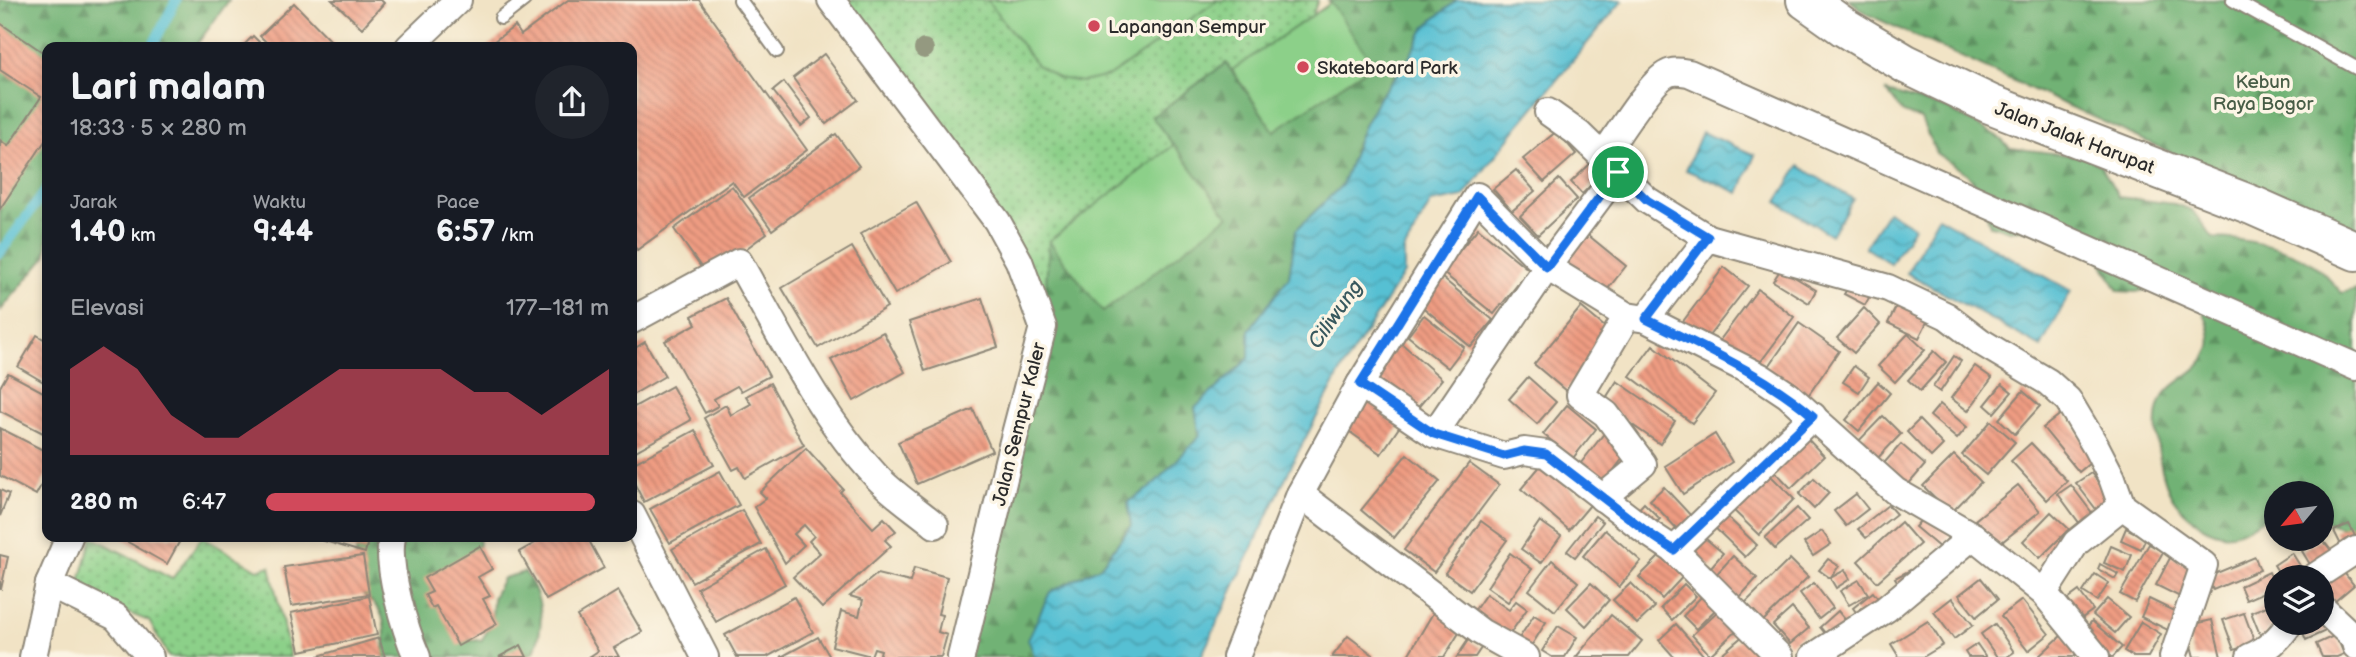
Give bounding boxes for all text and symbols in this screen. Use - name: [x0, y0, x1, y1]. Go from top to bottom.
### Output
- place label: Lapangan Sempur: [1108, 16, 1267, 39]
- marker: Lapangan Sempur: [1086, 18, 1102, 34]
- place label: Skateboard Park: [1317, 57, 1458, 80]
- marker: Skateboard Park: [1295, 59, 1311, 75]
- text: Lari malam: [70, 65, 266, 110]
- button: share: [535, 65, 609, 139]
- park label: Kebun Raya Bogor: [2213, 71, 2314, 116]
- street label: Jalan Jalak Harupat: [1991, 97, 2158, 180]
- text: 18:33 · 5 × 280 m: [70, 114, 247, 142]
- pin: [1588, 142, 1648, 202]
- icon: arrive: [1599, 153, 1637, 191]
- text: Jarak: [70, 191, 117, 214]
- text: Waktu: [253, 191, 306, 214]
- text: Pace: [436, 191, 479, 214]
- text: 1.40: [70, 214, 126, 250]
- text: 9:44: [253, 214, 313, 250]
- text: 6:57: [436, 214, 495, 250]
- text: km: [126, 224, 156, 247]
- text: /km: [495, 224, 534, 247]
- water label: Ciliwung: [1303, 275, 1368, 354]
- text: Elevasi: [70, 294, 144, 322]
- text: 177–181 m: [506, 294, 609, 322]
- street label: Jalan Sempur Kaler: [988, 339, 1051, 508]
- north arrow: [2264, 481, 2334, 551]
- map controls: [2264, 481, 2334, 635]
- text: 280 m: [70, 488, 138, 516]
- text: 6:47: [182, 488, 226, 516]
- button: layers: [2264, 565, 2334, 635]

